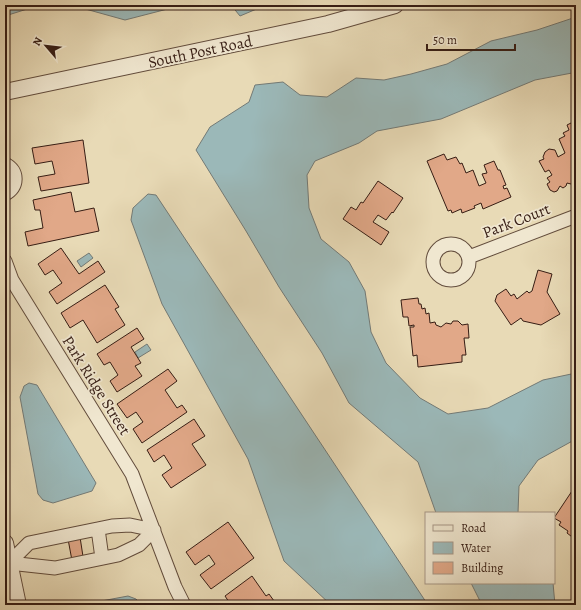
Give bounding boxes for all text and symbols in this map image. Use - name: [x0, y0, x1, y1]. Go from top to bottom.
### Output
- north arrow: [26, 26, 66, 66]
- scale bar: [427, 26, 515, 52]
- street label: South Post Road: [146, 30, 255, 74]
- text: 50 m: [433, 32, 457, 48]
- text: N: [29, 34, 46, 49]
- street label: Park Court: [479, 198, 553, 244]
- street label: Park Ridge Street: [57, 332, 136, 440]
- legend: [425, 512, 555, 584]
- text: Road: [461, 520, 487, 536]
- text: Water: [460, 540, 491, 556]
- text: Building: [461, 560, 503, 576]

